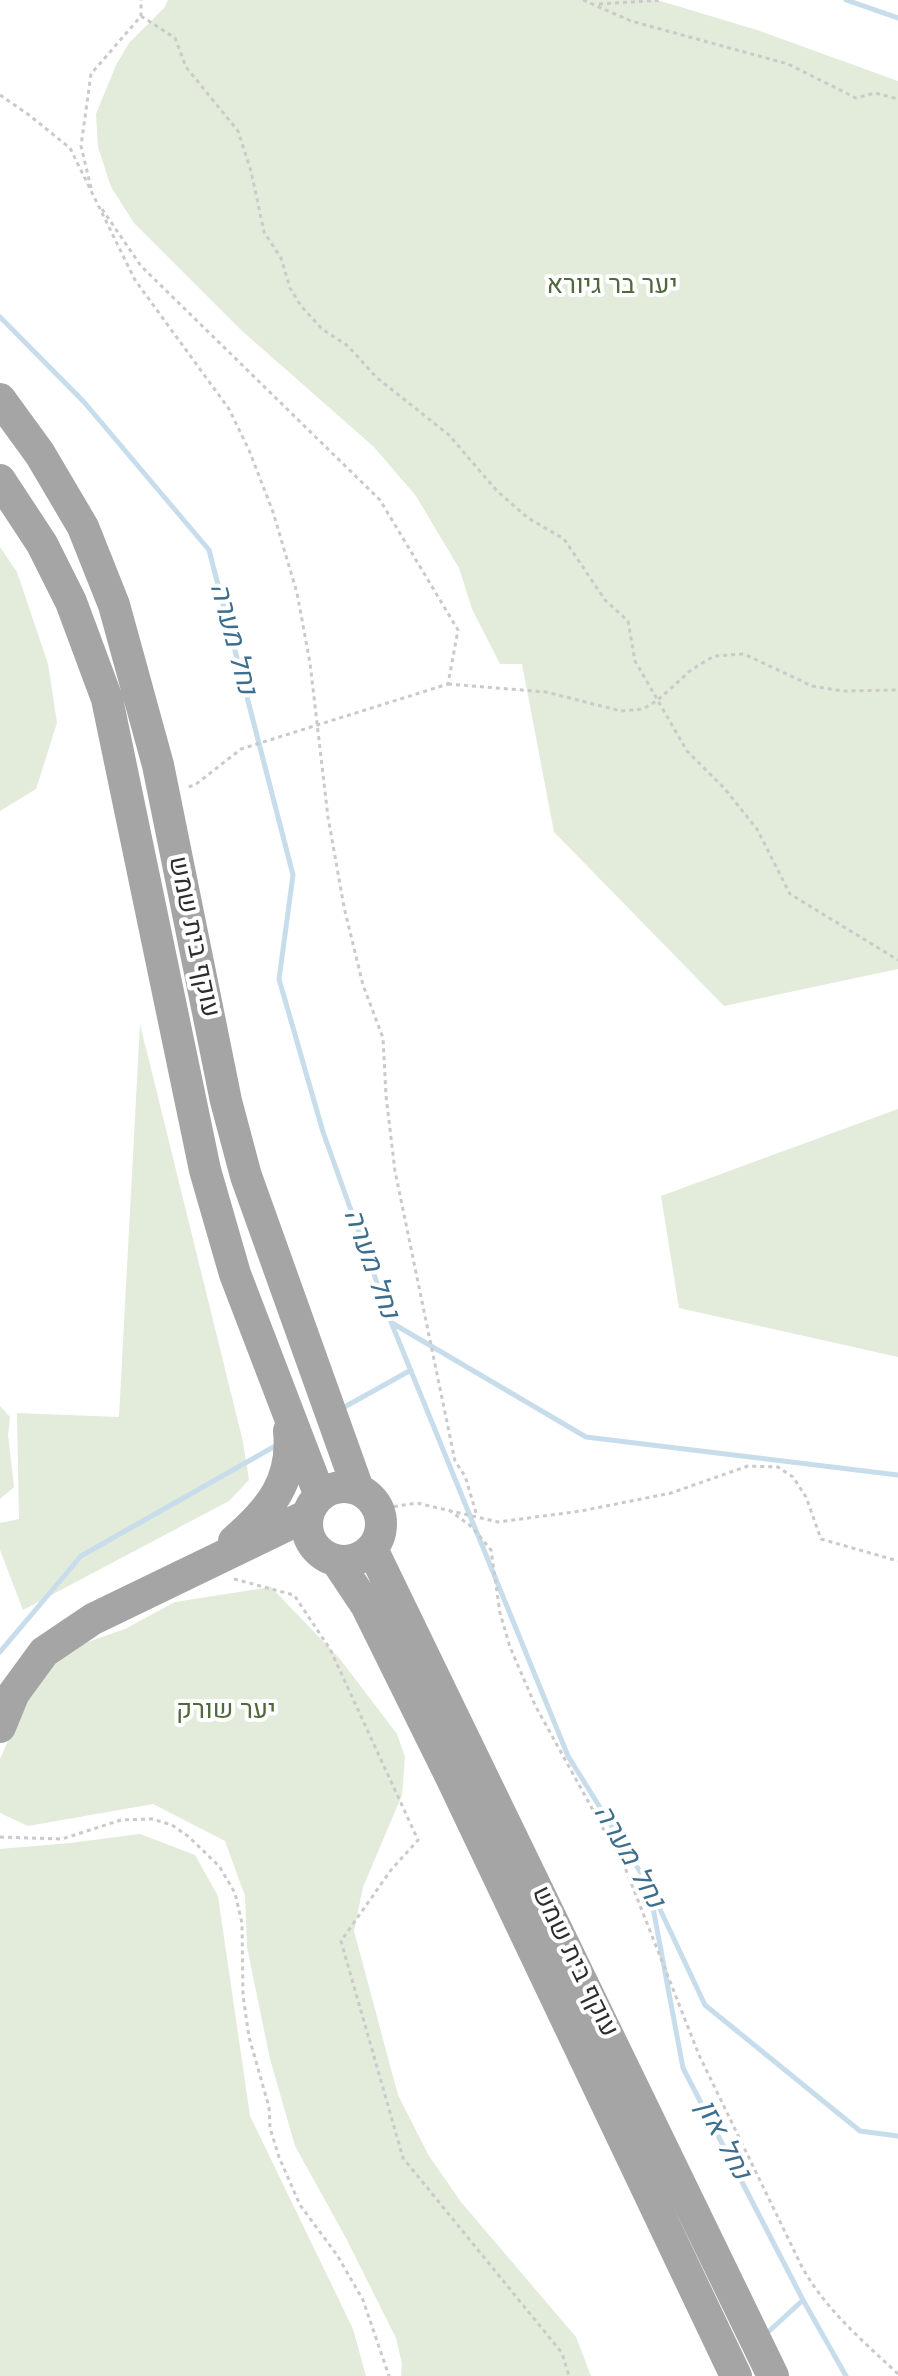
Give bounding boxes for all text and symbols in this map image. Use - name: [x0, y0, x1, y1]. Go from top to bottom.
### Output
- park label: יער בר גיורא: [547, 270, 677, 302]
- water label: נחל מערה: [201, 580, 263, 698]
- street label: עוקף בית שמש: [161, 854, 225, 1020]
- water label: נחל מערה: [335, 1205, 405, 1323]
- park label: יער שורק: [176, 1695, 276, 1727]
- water label: נחל מערה: [585, 1799, 671, 1915]
- street label: עוקף בית שמש: [524, 1882, 624, 2042]
- water label: נחל אזן: [687, 2094, 757, 2186]

